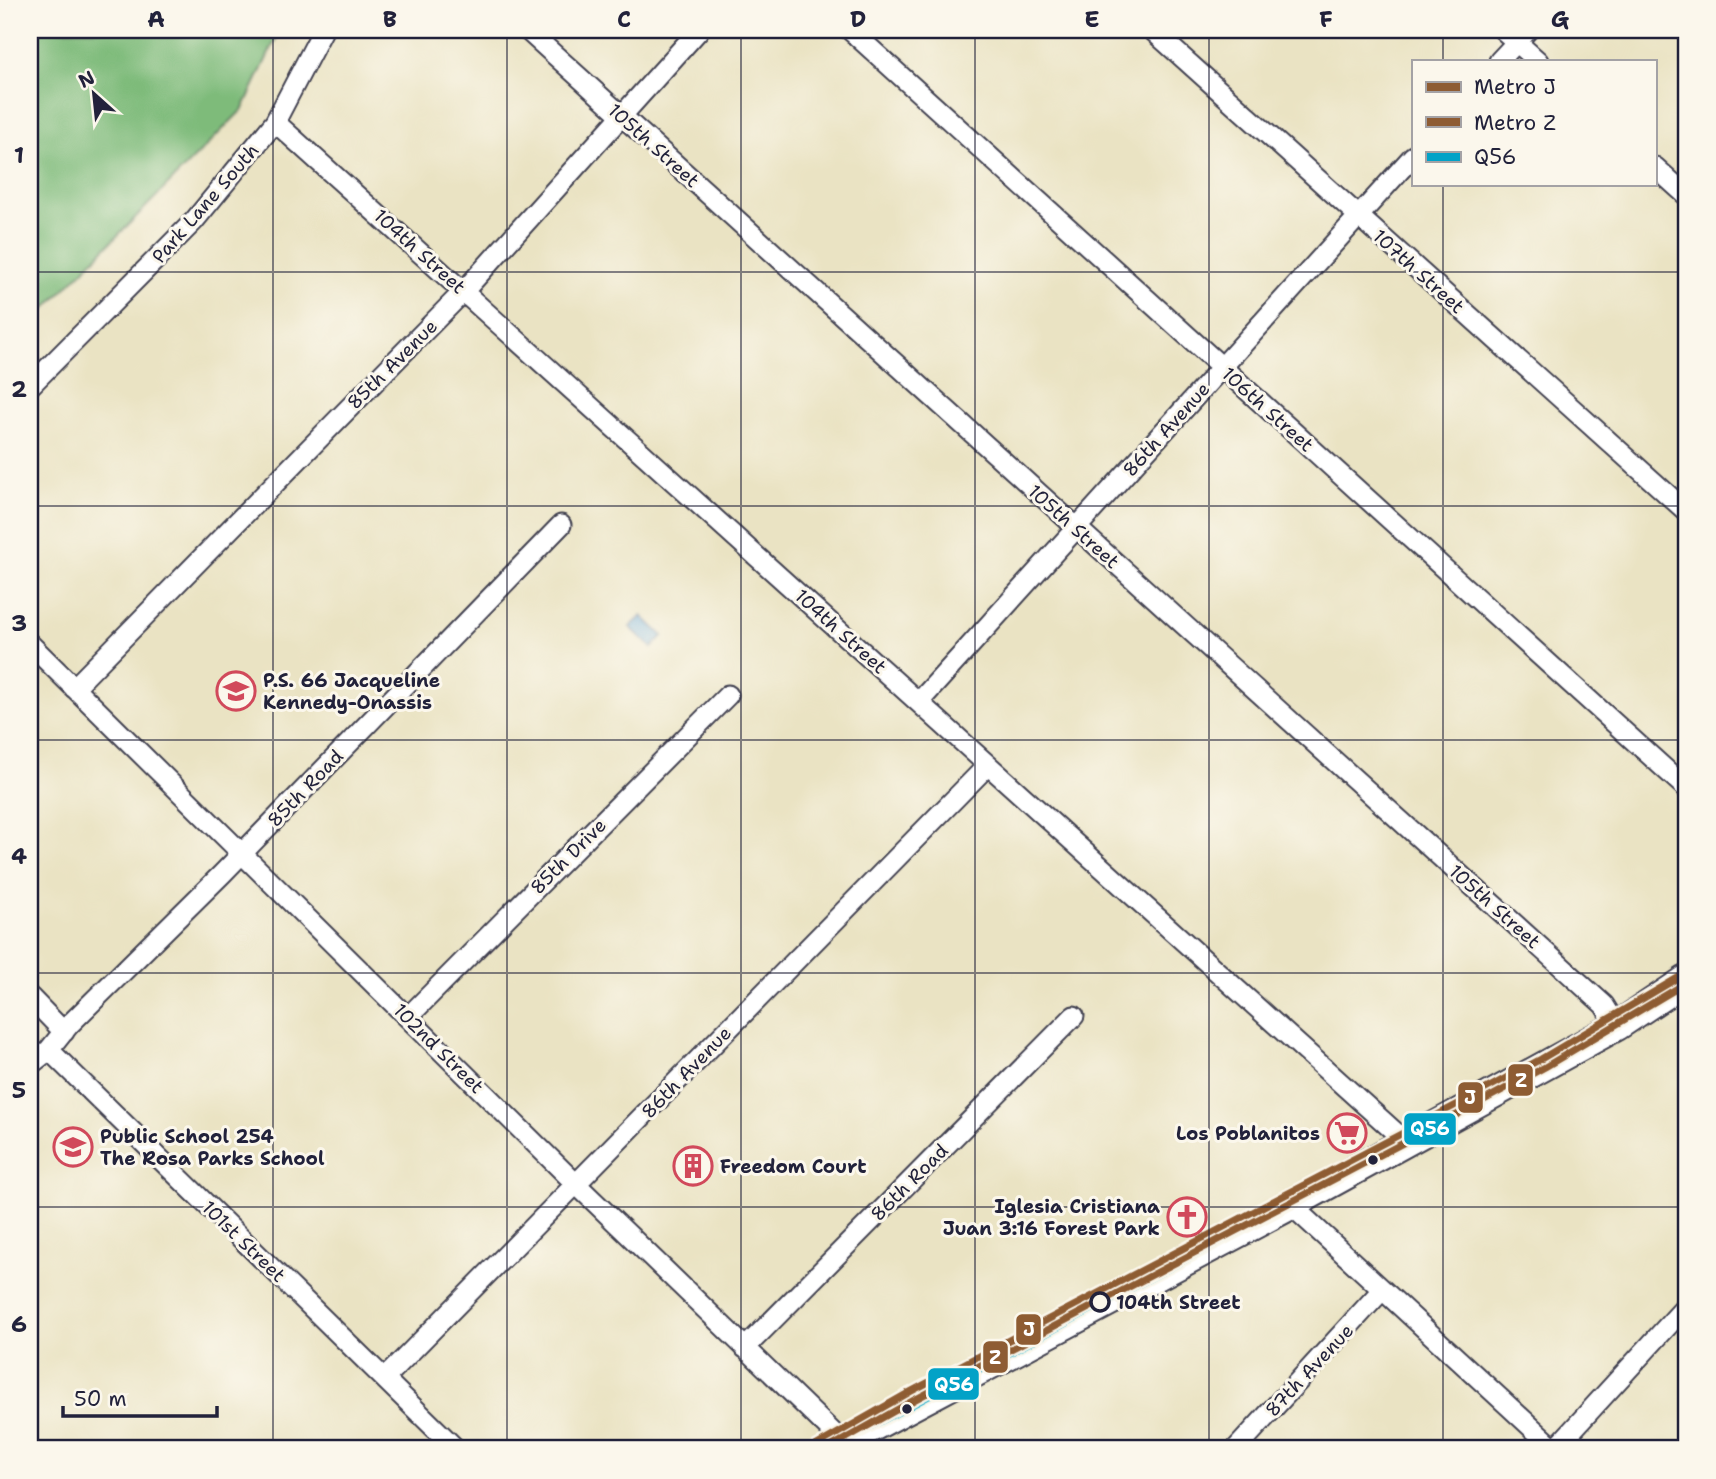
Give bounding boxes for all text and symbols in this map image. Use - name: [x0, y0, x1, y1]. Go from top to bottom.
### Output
- text: A: [147, 4, 165, 34]
- text: B: [383, 4, 397, 34]
- text: C: [617, 4, 631, 34]
- text: D: [850, 4, 866, 34]
- text: E: [1084, 4, 1100, 34]
- text: F: [1319, 4, 1333, 34]
- text: G: [1551, 4, 1570, 34]
- north arrow: [60, 60, 130, 130]
- legend: [1412, 60, 1656, 186]
- text: N: [74, 65, 99, 94]
- text: Metro J: [1474, 73, 1556, 101]
- street label: 105th Street: [603, 98, 705, 193]
- text: Metro Z: [1474, 109, 1556, 137]
- street label: Park Lane South: [147, 138, 264, 268]
- text: 1: [14, 140, 24, 170]
- text: Q56: [1474, 143, 1516, 171]
- street label: 104th Street: [368, 203, 471, 299]
- street label: 107th Street: [1368, 224, 1470, 319]
- street label: 85th Avenue: [342, 314, 443, 415]
- street label: 106th Street: [1216, 361, 1319, 457]
- text: 2: [11, 374, 27, 404]
- street label: 86th Avenue: [1117, 377, 1215, 482]
- street label: 105th Street: [1023, 479, 1125, 574]
- street label: 104th Street: [789, 583, 892, 679]
- text: 3: [11, 608, 27, 638]
- place label: P.S. 66 Jacqueline Kennedy-Onassis: [263, 668, 440, 715]
- school or university icon: P.S. 66 Jacqueline Kennedy-Onassis: [215, 670, 257, 712]
- street label: 85th Road: [262, 744, 349, 832]
- street label: 85th Drive: [525, 813, 612, 900]
- text: 4: [11, 841, 27, 871]
- street label: 105th Street: [1444, 859, 1546, 954]
- street label: 102nd Street: [388, 998, 489, 1099]
- street label: 86th Avenue: [636, 1021, 737, 1124]
- line badge: Z: [1507, 1063, 1534, 1097]
- text: Z: [1515, 1068, 1527, 1093]
- text: 5: [12, 1075, 26, 1105]
- line badge: J: [1457, 1081, 1484, 1114]
- text: J: [1464, 1085, 1476, 1110]
- supermarket icon: Los Poblanitos: [1326, 1112, 1368, 1154]
- line badge: Q56: [1403, 1112, 1457, 1146]
- text: Q56: [1410, 1116, 1450, 1141]
- place label: Los Poblanitos: [1176, 1121, 1320, 1146]
- place label: Public School 254 The Rosa Parks School: [100, 1124, 325, 1171]
- school or university icon: Public School 254 The Rosa Parks School: [52, 1126, 94, 1168]
- street label: 86th Road: [865, 1138, 953, 1226]
- building icon: Freedom Court: [672, 1145, 714, 1187]
- unlabelled marker: [1366, 1153, 1380, 1167]
- place label: Freedom Court: [720, 1154, 866, 1179]
- place label: Iglesia Cristiana Juan 3:16 Forest Park: [943, 1194, 1160, 1241]
- street label: 101st Street: [196, 1195, 291, 1288]
- church icon: Iglesia Cristiana Juan 3:16 Forest Park: [1166, 1196, 1208, 1238]
- place label: 104th Street: [1116, 1290, 1241, 1315]
- marker: 104th Street: [1090, 1292, 1110, 1312]
- text: 6: [11, 1309, 27, 1339]
- line badge: J: [1015, 1313, 1042, 1346]
- text: J: [1023, 1317, 1035, 1342]
- street label: 87th Avenue: [1260, 1319, 1359, 1422]
- line badge: Z: [982, 1340, 1009, 1374]
- text: Z: [989, 1345, 1001, 1370]
- line badge: Q56: [927, 1367, 980, 1401]
- text: Q56: [934, 1372, 974, 1397]
- scale bar: [63, 1374, 217, 1418]
- text: 50 m: [74, 1385, 127, 1413]
- unlabelled marker: [900, 1402, 914, 1416]

